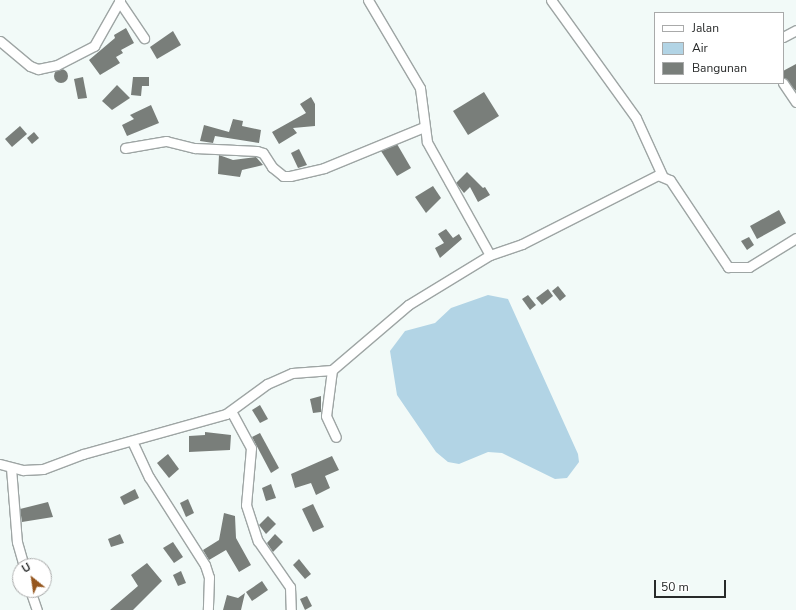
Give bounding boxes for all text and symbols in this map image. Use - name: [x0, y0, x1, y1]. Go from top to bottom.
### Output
- legend: [654, 12, 784, 84]
- text: Jalan: [692, 20, 719, 36]
- text: Air: [692, 40, 708, 56]
- text: Bangunan: [692, 60, 747, 76]
- north arrow: [12, 558, 52, 598]
- text: U: [19, 560, 34, 577]
- scale bar: [656, 572, 728, 598]
- text: 50 m: [661, 579, 689, 595]

